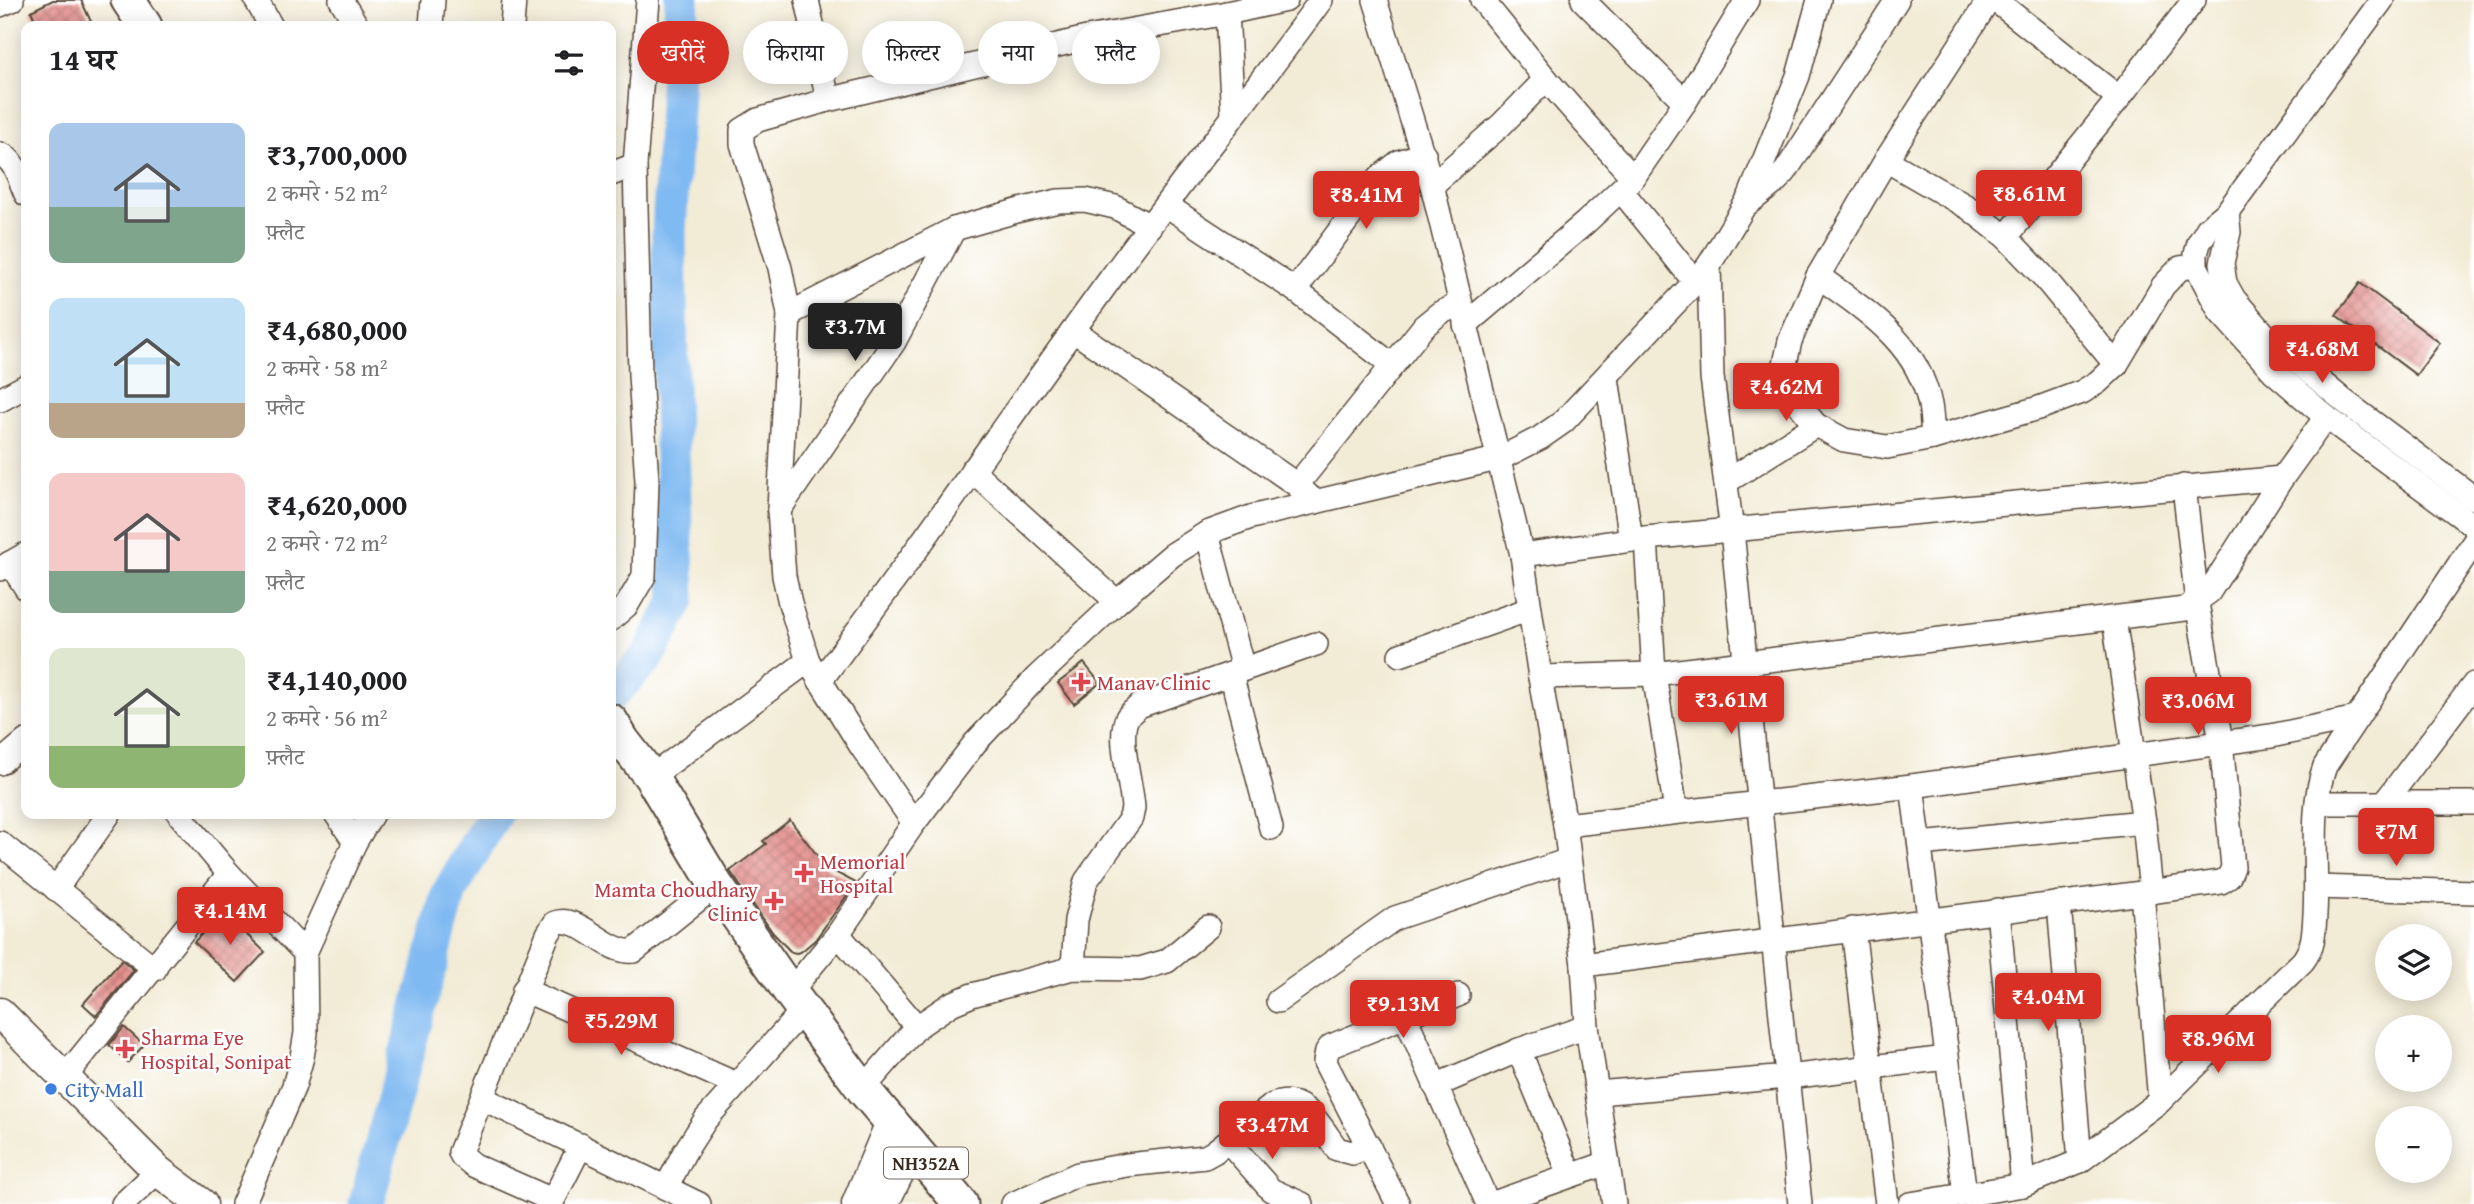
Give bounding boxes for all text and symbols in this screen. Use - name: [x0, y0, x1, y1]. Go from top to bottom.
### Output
- chip: खरीदें: [637, 21, 729, 84]
- chip: किराया: [743, 21, 848, 84]
- chip: फ़िल्टर: [862, 21, 964, 84]
- chip: नया: [978, 21, 1058, 84]
- chip: फ़्लैट: [1072, 21, 1160, 84]
- text: 14 घर: [49, 37, 116, 81]
- icon: filters: [550, 44, 588, 82]
- text: ₹3,700,000: [266, 132, 407, 176]
- icon: home: [105, 151, 189, 235]
- pin: ₹8.61M: [1972, 170, 2086, 230]
- pin: ₹8.41M: [1309, 172, 1423, 231]
- text: 2 कमरे · 52 m²: [266, 176, 388, 209]
- text: ₹8.61M: [1992, 176, 2066, 209]
- text: ₹8.41M: [1329, 177, 1403, 210]
- text: फ़्लैट: [266, 215, 304, 248]
- pin: ₹3.7M: [806, 304, 904, 363]
- text: ₹4,680,000: [266, 307, 407, 351]
- text: ₹3.7M: [824, 309, 886, 342]
- icon: home: [105, 326, 189, 410]
- pin: ₹4.68M: [2265, 326, 2379, 385]
- text: ₹4.68M: [2285, 331, 2359, 364]
- text: 2 कमरे · 58 m²: [266, 351, 388, 384]
- pin: ₹4.62M: [1729, 364, 1843, 423]
- text: ₹4.62M: [1749, 369, 1823, 402]
- text: फ़्लैट: [266, 390, 304, 423]
- text: ₹4,620,000: [266, 482, 407, 526]
- icon: home: [105, 501, 189, 585]
- text: 2 कमरे · 72 m²: [266, 526, 388, 559]
- text: फ़्लैट: [266, 565, 304, 598]
- text: ₹4,140,000: [266, 657, 407, 701]
- place label: Manav Clinic: [1097, 667, 1211, 698]
- marker: Manav Clinic: [1071, 672, 1091, 692]
- icon: home: [105, 676, 189, 760]
- pin: ₹3.61M: [1674, 676, 1788, 736]
- pin: ₹3.06M: [2141, 678, 2255, 737]
- text: ₹3.61M: [1694, 682, 1768, 715]
- text: ₹3.06M: [2161, 683, 2235, 716]
- text: 2 कमरे · 56 m²: [266, 701, 388, 734]
- text: फ़्लैट: [266, 740, 304, 773]
- pin: ₹7M: [2362, 808, 2430, 868]
- text: ₹7M: [2374, 814, 2418, 847]
- place label: Memorial Hospital: [820, 846, 905, 901]
- marker: Memorial Hospital: [794, 863, 814, 883]
- place label: Mamta Choudhary Clinic: [594, 874, 759, 929]
- pin: ₹4.14M: [173, 888, 287, 947]
- marker: Mamta Choudhary Clinic: [764, 891, 784, 911]
- text: ₹4.14M: [193, 893, 267, 926]
- map controls: [2375, 924, 2452, 1183]
- button: layers: [2375, 924, 2452, 1001]
- pin: ₹4.04M: [1991, 974, 2105, 1033]
- text: ₹4.04M: [2011, 979, 2085, 1012]
- pin: ₹9.13M: [1346, 981, 1460, 1040]
- text: ₹9.13M: [1366, 986, 1440, 1019]
- pin: ₹5.29M: [564, 998, 678, 1057]
- text: ₹5.29M: [584, 1003, 658, 1036]
- button: +: [2375, 1015, 2452, 1092]
- pin: ₹8.96M: [2161, 1016, 2275, 1075]
- text: ₹8.96M: [2181, 1021, 2255, 1054]
- place label: Sharma Eye Hospital, Sonipat: [141, 1022, 292, 1077]
- marker: Sharma Eye Hospital, Sonipat: [115, 1039, 135, 1059]
- place label: City Mall: [65, 1074, 144, 1105]
- marker: City Mall: [43, 1081, 59, 1097]
- pin: ₹3.47M: [1215, 1102, 1329, 1161]
- button: −: [2375, 1106, 2452, 1183]
- text: ₹3.47M: [1235, 1107, 1309, 1140]
- road number: NH352A: [884, 1148, 968, 1178]

